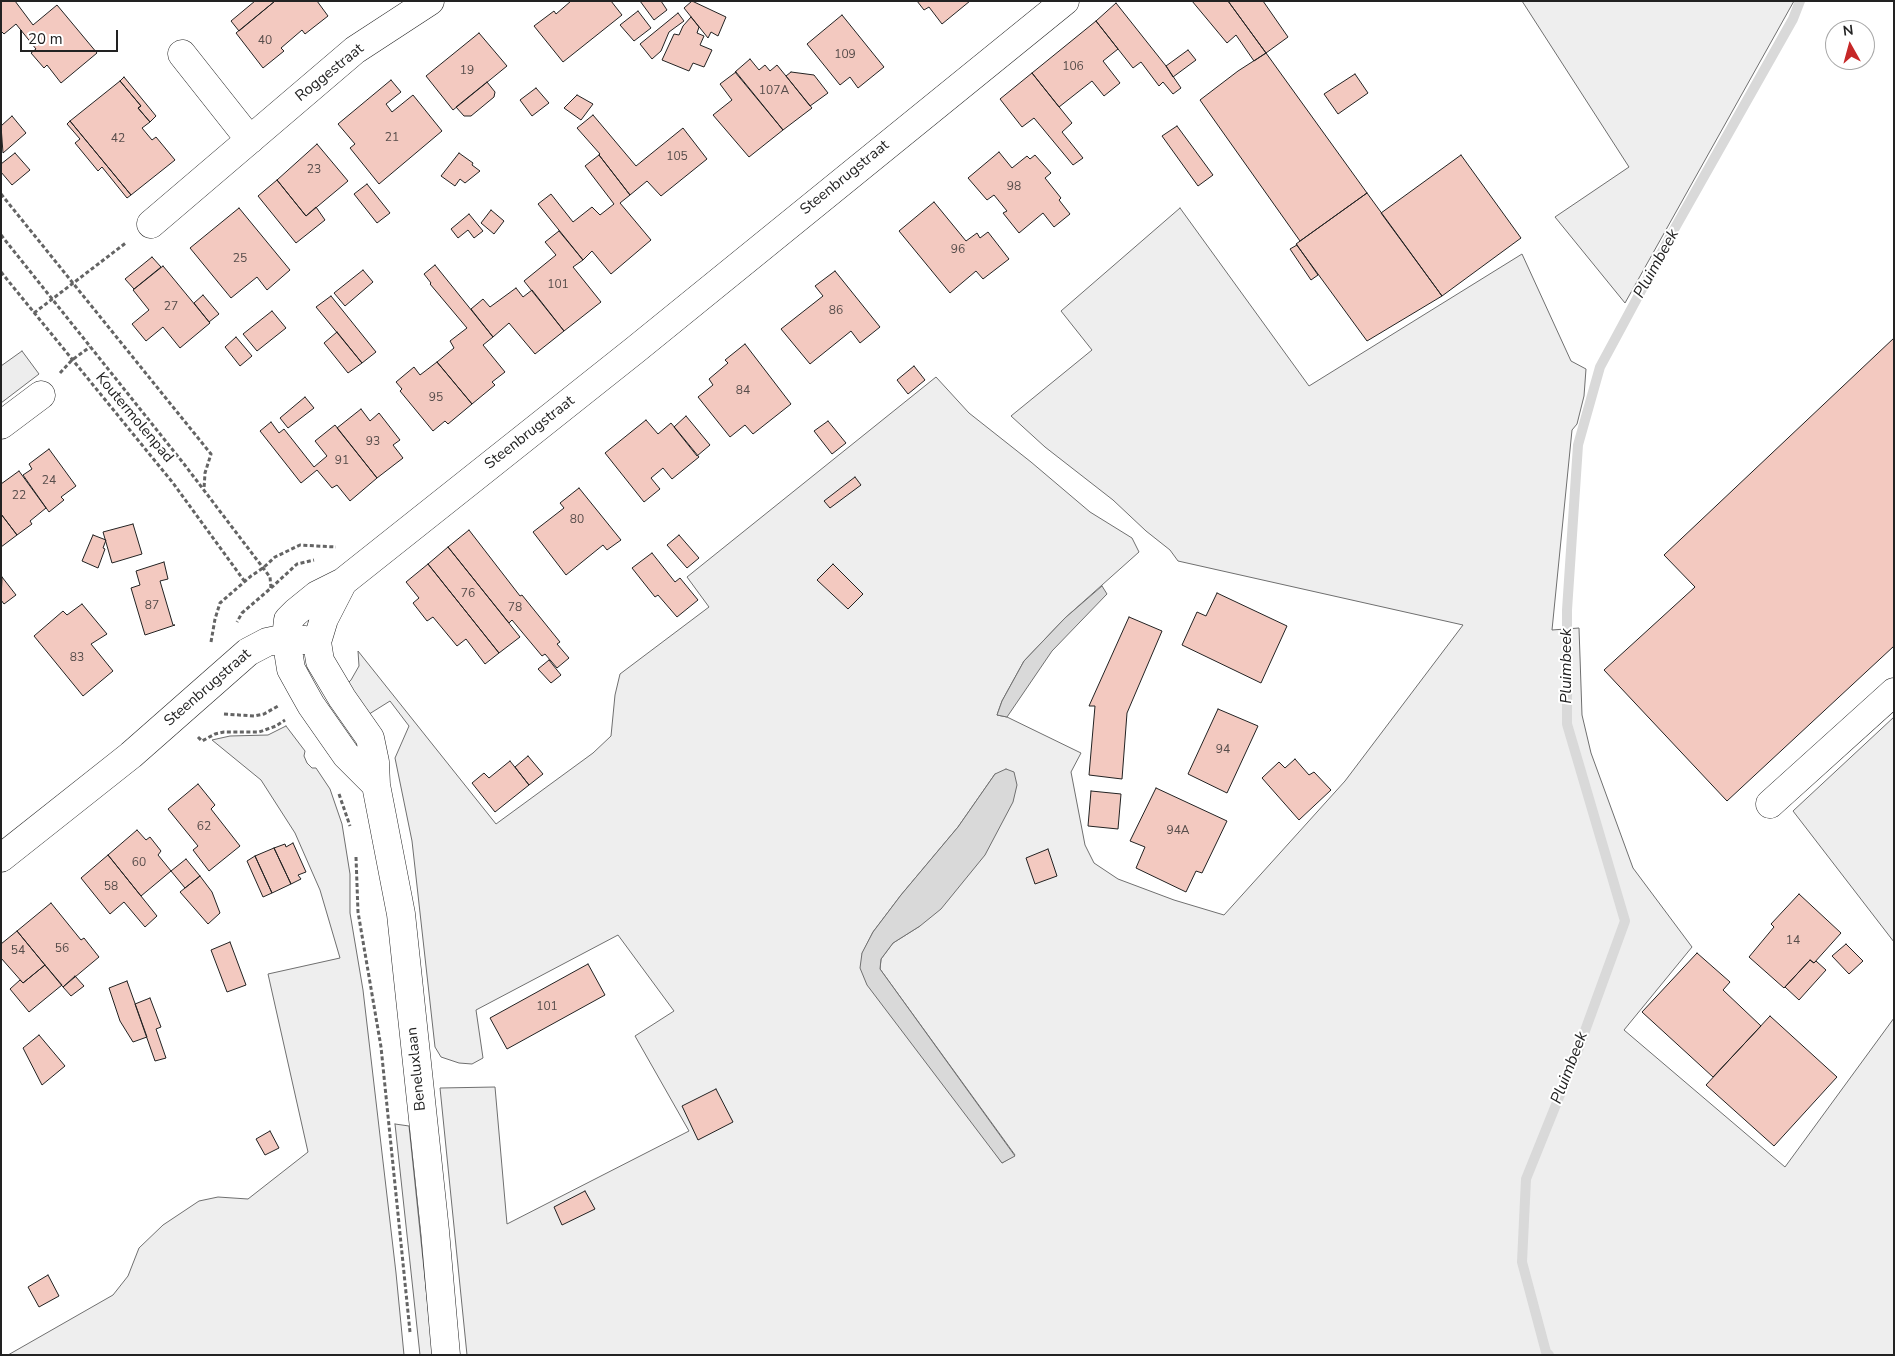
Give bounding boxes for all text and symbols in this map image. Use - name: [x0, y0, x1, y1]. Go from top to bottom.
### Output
- scale bar: [22, 20, 120, 52]
- north arrow: [1825, 20, 1875, 70]
- text: N: [1842, 21, 1855, 41]
- text: 20 m: [28, 29, 63, 49]
- house number: 40: [258, 34, 272, 48]
- street label: Roggestraat: [292, 40, 368, 106]
- house number: 109: [834, 48, 856, 62]
- house number: 106: [1062, 60, 1084, 74]
- house number: 19: [460, 64, 474, 78]
- house number: 107A: [759, 84, 789, 98]
- house number: 21: [385, 131, 399, 145]
- house number: 42: [111, 132, 125, 146]
- street label: Steenbrugstraat: [797, 137, 893, 219]
- house number: 105: [666, 150, 688, 164]
- house number: 23: [307, 163, 321, 177]
- house number: 98: [1007, 180, 1021, 194]
- water label: Pluimbeek: [1630, 226, 1684, 302]
- house number: 96: [951, 243, 965, 257]
- house number: 25: [233, 252, 247, 266]
- house number: 101: [547, 278, 569, 292]
- house number: 27: [164, 300, 178, 314]
- house number: 86: [829, 304, 843, 318]
- street label: Koutermolenpad: [91, 369, 177, 467]
- house number: 84: [736, 384, 750, 398]
- house number: 95: [429, 391, 443, 405]
- street label: Steenbrugstraat: [482, 392, 578, 474]
- house number: 93: [366, 435, 380, 449]
- house number: 91: [335, 454, 349, 468]
- house number: 24: [42, 474, 56, 488]
- house number: 22: [12, 489, 26, 503]
- house number: 80: [570, 513, 584, 527]
- house number: 76: [461, 587, 475, 601]
- house number: 87: [145, 599, 159, 613]
- house number: 78: [508, 601, 522, 615]
- water label: Pluimbeek: [1557, 628, 1577, 704]
- street label: Steenbrugstraat: [161, 645, 255, 731]
- house number: 83: [70, 651, 84, 665]
- house number: 94: [1216, 743, 1230, 757]
- house number: 62: [197, 820, 211, 834]
- house number: 94A: [1166, 824, 1190, 838]
- house number: 60: [132, 856, 146, 870]
- house number: 58: [104, 880, 118, 894]
- house number: 14: [1786, 934, 1800, 948]
- house number: 56: [55, 942, 69, 956]
- house number: 54: [11, 944, 25, 958]
- house number: 101: [536, 1000, 558, 1014]
- street label: Beneluxlaan: [404, 1026, 430, 1112]
- water label: Pluimbeek: [1547, 1029, 1593, 1107]

